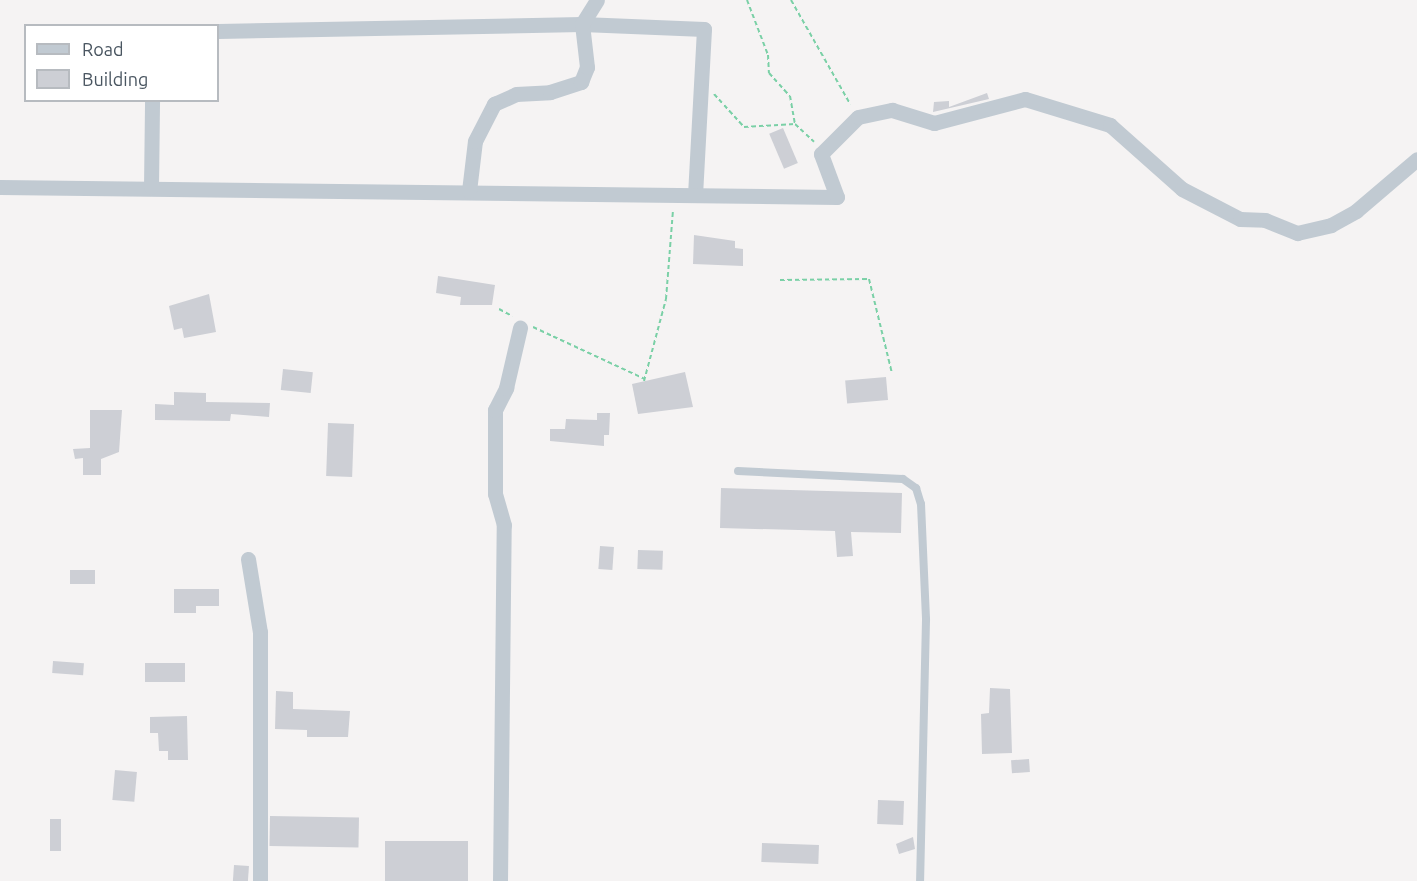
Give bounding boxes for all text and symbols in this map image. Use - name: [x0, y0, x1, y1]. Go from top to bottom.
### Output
- legend: [24, 24, 219, 102]
- text: Road: [82, 39, 124, 59]
- text: Building: [82, 69, 148, 89]

